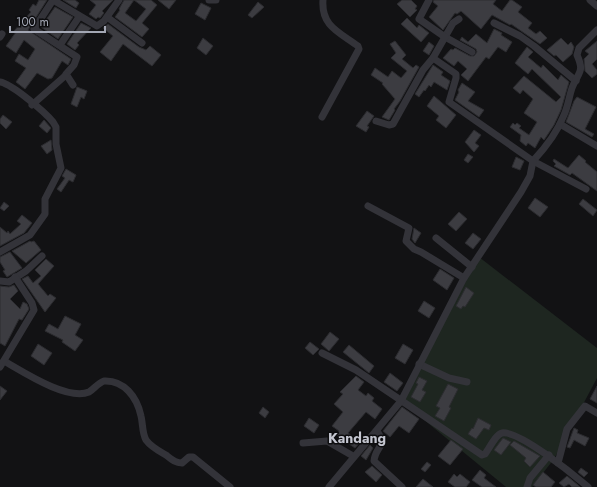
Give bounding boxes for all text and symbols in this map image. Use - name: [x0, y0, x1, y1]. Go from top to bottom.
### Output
- scale bar: [10, 8, 105, 34]
- text: 100 m: [16, 13, 49, 31]
- district label: Kandang: [328, 428, 386, 448]

